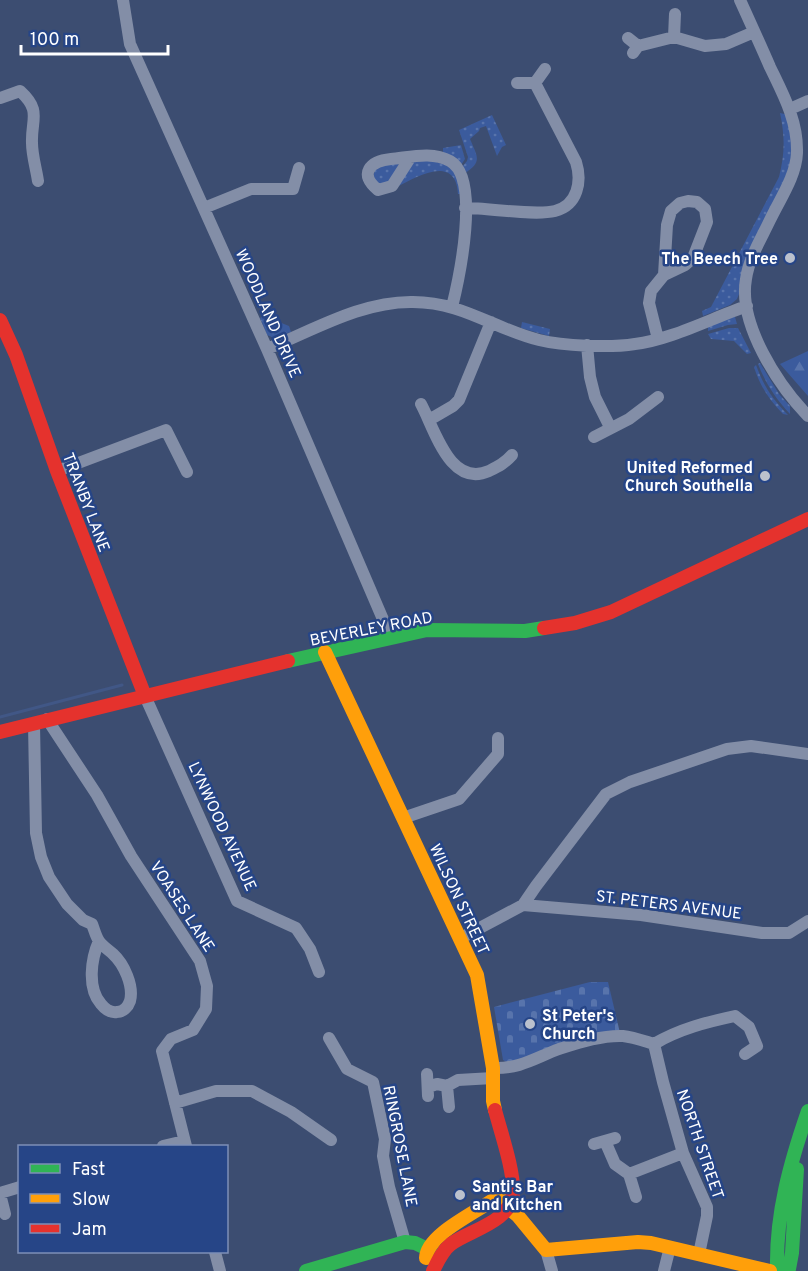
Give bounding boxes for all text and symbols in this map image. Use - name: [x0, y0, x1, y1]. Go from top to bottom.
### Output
- scale bar: [21, 18, 168, 56]
- text: 100 m: [30, 29, 79, 52]
- street label: WOODLAND DRIVE: [230, 246, 305, 381]
- place label: The Beech Tree: [661, 250, 778, 270]
- marker: The Beech Tree: [783, 251, 797, 265]
- street label: TRANBY LANE: [57, 450, 113, 555]
- place label: United Reformed Church Southella: [625, 459, 753, 497]
- marker: United Reformed Church Southella: [758, 469, 772, 483]
- street label: BEVERLEY ROAD: [308, 608, 435, 652]
- street label: LYNWOOD AVENUE: [182, 759, 260, 895]
- street label: WILSON STREET: [424, 841, 493, 959]
- street label: VOASES LANE: [144, 858, 218, 956]
- street label: ST. PETERS AVENUE: [595, 887, 743, 925]
- place label: St Peter's Church: [542, 1007, 615, 1045]
- marker: St Peter's Church: [523, 1017, 537, 1031]
- street label: RINGROSE LANE: [377, 1084, 421, 1209]
- street label: NORTH STREET: [671, 1087, 727, 1202]
- legend: [18, 1145, 228, 1253]
- text: Fast: [72, 1159, 105, 1182]
- place label: Santi's Bar and Kitchen: [472, 1178, 563, 1216]
- marker: Santi's Bar and Kitchen: [453, 1188, 467, 1202]
- text: Slow: [72, 1189, 110, 1212]
- text: Jam: [72, 1219, 107, 1242]

